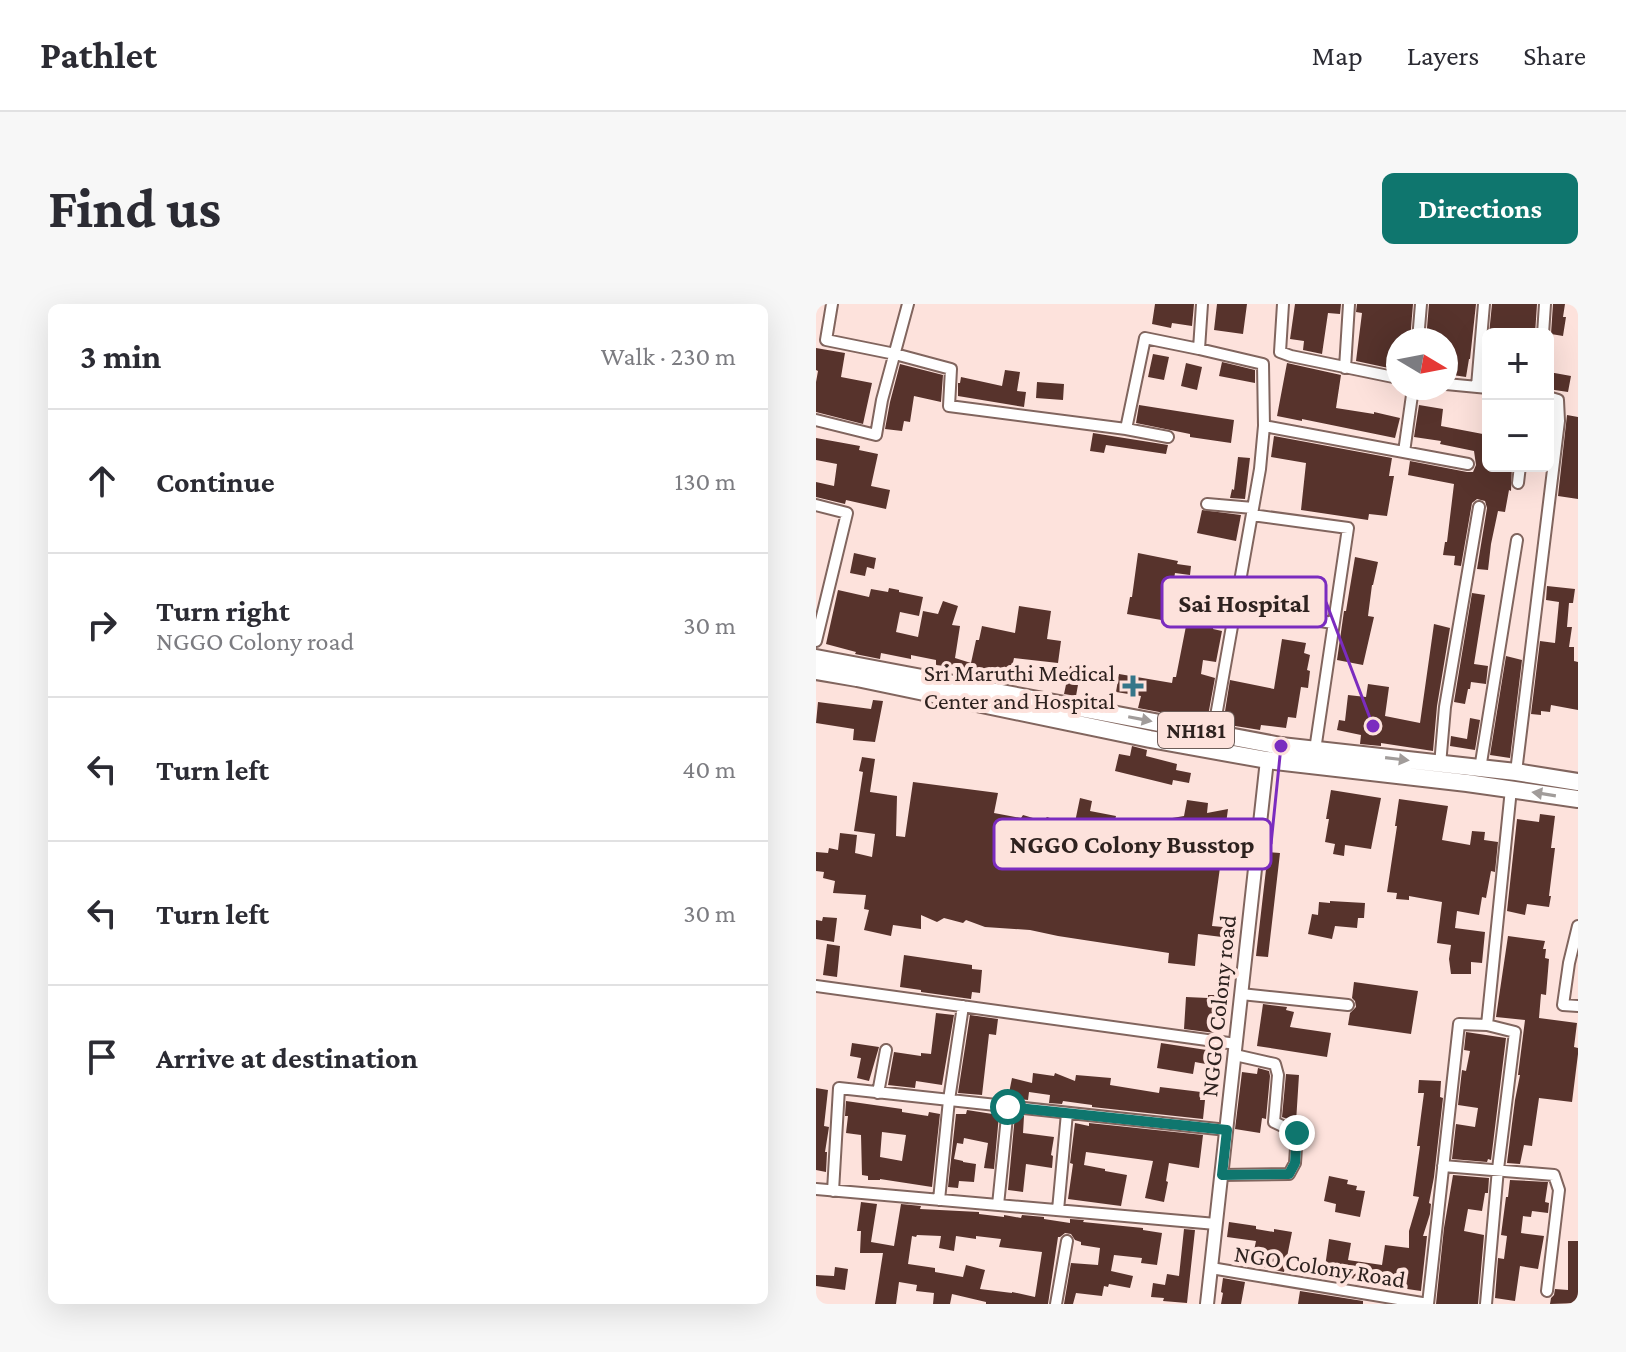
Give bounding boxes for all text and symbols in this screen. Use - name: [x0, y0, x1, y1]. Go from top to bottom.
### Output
- text: Pathlet: [40, 34, 157, 76]
- text: Map: [1312, 40, 1363, 71]
- text: Layers: [1407, 40, 1479, 71]
- text: Share: [1523, 40, 1586, 71]
- button: Directions: [1382, 173, 1578, 244]
- text: Find us: [48, 177, 221, 239]
- north arrow: [1386, 328, 1458, 400]
- map controls: [1482, 328, 1554, 472]
- button: +: [1482, 328, 1554, 400]
- text: 3 min: [80, 338, 161, 375]
- text: Walk · 230 m: [601, 342, 736, 371]
- button: −: [1482, 400, 1554, 472]
- icon: ahead: [80, 459, 124, 503]
- text: Continue: [156, 465, 275, 498]
- text: 130 m: [675, 467, 736, 496]
- callout: Sai Hospital: [1162, 577, 1326, 627]
- text: Sai Hospital: [1178, 589, 1310, 618]
- text: Turn right: [156, 594, 290, 627]
- icon: right: [80, 603, 124, 647]
- text: 30 m: [683, 611, 736, 640]
- text: NGGO Colony road: [156, 627, 354, 656]
- place label: Sri Maruthi Medical Center and Hospital: [924, 659, 1115, 714]
- marker: Sri Maruthi Medical Center and Hospital: [1122, 675, 1144, 697]
- road number: NH181: [1158, 712, 1234, 748]
- one-way arrow: [1128, 714, 1153, 726]
- icon: left: [80, 747, 124, 791]
- text: Turn left: [156, 753, 269, 786]
- one-way arrow: [1385, 753, 1410, 766]
- text: 40 m: [682, 755, 736, 784]
- one-way arrow: [1532, 787, 1557, 800]
- callout: NGGO Colony Busstop: [994, 819, 1271, 869]
- text: NGGO Colony Busstop: [1009, 830, 1255, 859]
- icon: left: [80, 891, 124, 935]
- text: Turn left: [156, 897, 269, 930]
- text: 30 m: [683, 899, 736, 928]
- street label: NGGO Colony road: [1195, 913, 1241, 1098]
- icon: arrive: [80, 1035, 124, 1079]
- text: Arrive at destination: [156, 1041, 418, 1074]
- route start: [990, 1089, 1026, 1125]
- route end: [1279, 1115, 1315, 1151]
- street label: NGO Colony Road: [1233, 1239, 1408, 1293]

